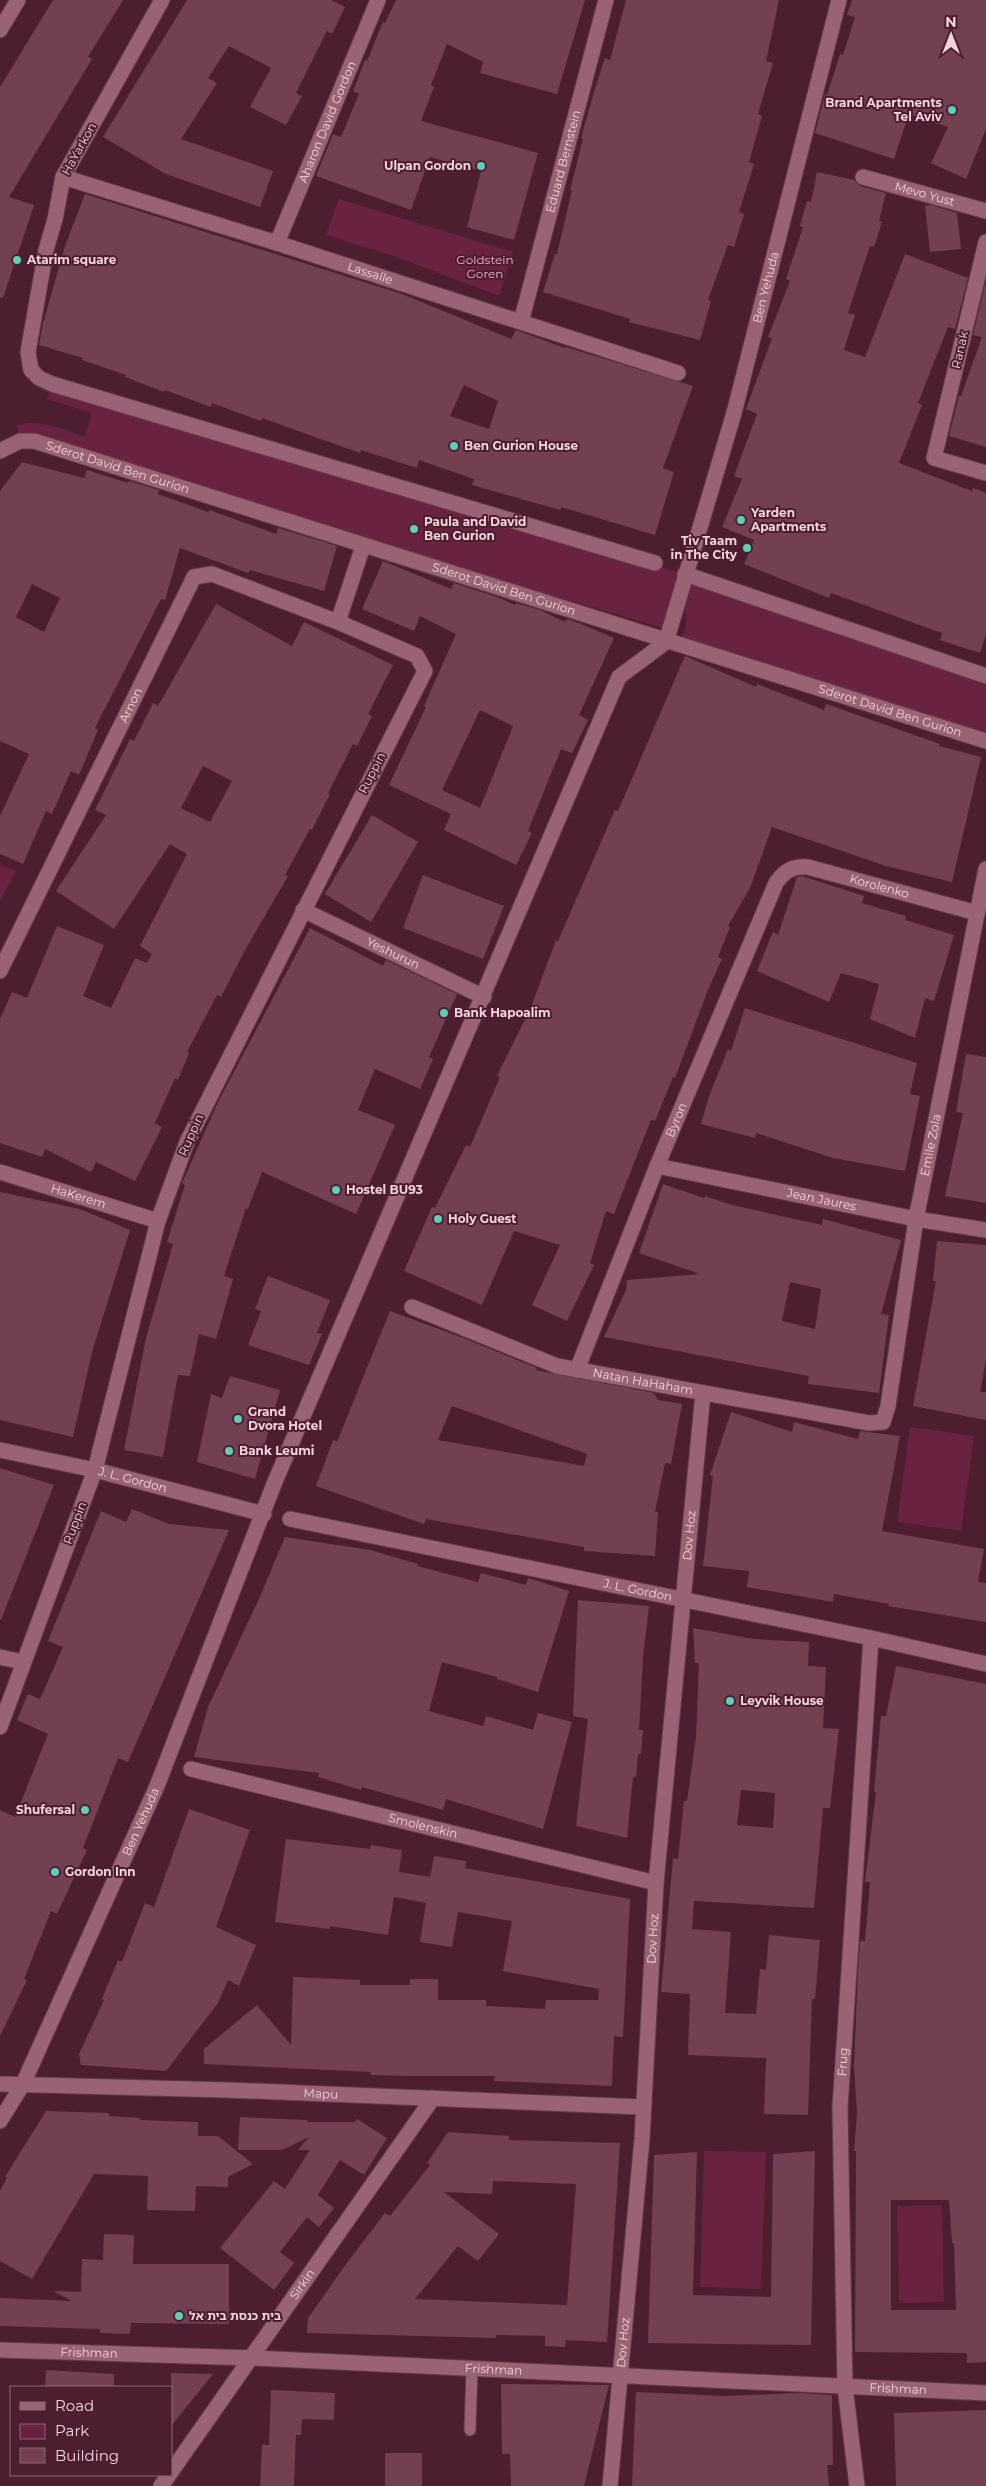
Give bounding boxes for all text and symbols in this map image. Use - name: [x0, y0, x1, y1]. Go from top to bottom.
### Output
- north arrow: [926, 10, 976, 60]
- text: N: [945, 13, 957, 31]
- street label: Aharon David Gordon: [295, 59, 359, 185]
- place label: Brand Apartments Tel Aviv: [825, 95, 943, 124]
- marker: Brand Apartments Tel Aviv: [946, 104, 958, 116]
- street label: Eduard Bernstein: [542, 108, 584, 214]
- street label: HaYarkon: [58, 120, 99, 178]
- place label: Ulpan Gordon: [384, 158, 471, 173]
- marker: Ulpan Gordon: [475, 160, 487, 172]
- street label: Mevo Yust: [893, 178, 957, 209]
- street label: Ben Yehuda: [749, 250, 782, 325]
- place label: Atarim square: [26, 252, 117, 267]
- park label: Goldstein Goren: [456, 252, 514, 281]
- marker: Atarim square: [11, 254, 23, 266]
- street label: Lassalle: [346, 258, 395, 287]
- street label: Ranak: [948, 329, 971, 370]
- street label: Sderot David Ben Gurion: [44, 437, 191, 496]
- place label: Ben Gurion House: [464, 438, 578, 453]
- marker: Ben Gurion House: [448, 440, 460, 452]
- place label: Yarden Apartments: [750, 505, 827, 534]
- place label: Paula and David Ben Gurion: [424, 514, 526, 543]
- marker: Yarden Apartments: [735, 514, 747, 526]
- marker: Paula and David Ben Gurion: [408, 523, 420, 535]
- place label: Tiv Taam in The City: [671, 533, 738, 562]
- marker: Tiv Taam in The City: [741, 542, 753, 554]
- street label: Sderot David Ben Gurion: [430, 559, 578, 618]
- street label: Sderot David Ben Gurion: [817, 681, 964, 740]
- street label: Arnon: [115, 685, 145, 725]
- street label: Ruppin: [355, 750, 388, 796]
- street label: Korolenko: [848, 871, 911, 901]
- street label: Yeshurun: [364, 934, 422, 972]
- place label: Bank Hapoalim: [454, 1005, 550, 1020]
- marker: Bank Hapoalim: [438, 1007, 450, 1019]
- street label: Byron: [662, 1100, 690, 1139]
- street label: Ruppin: [175, 1111, 206, 1158]
- street label: Emile Zola: [917, 1113, 944, 1177]
- street label: HaKerem: [49, 1180, 108, 1211]
- place label: Hostel BU93: [346, 1182, 423, 1197]
- marker: Hostel BU93: [330, 1184, 342, 1196]
- street label: Jean Jaures: [785, 1185, 858, 1214]
- place label: Holy Guest: [448, 1211, 517, 1226]
- marker: Holy Guest: [432, 1213, 444, 1225]
- street label: Natan HaHaham: [592, 1365, 694, 1398]
- place label: Grand Dvora Hotel: [248, 1404, 322, 1433]
- marker: Grand Dvora Hotel: [232, 1413, 244, 1425]
- place label: Bank Leumi: [239, 1443, 314, 1458]
- marker: Bank Leumi: [223, 1445, 235, 1457]
- street label: J. L. Gordon: [96, 1463, 169, 1495]
- street label: Ruppin: [60, 1499, 89, 1546]
- street label: Dov Hoz: [679, 1510, 699, 1561]
- street label: J. L. Gordon: [601, 1575, 674, 1604]
- place label: Leyvik House: [740, 1693, 824, 1708]
- marker: Leyvik House: [724, 1695, 736, 1707]
- street label: Ben Yehuda: [119, 1785, 162, 1858]
- place label: Shufersal: [16, 1802, 75, 1817]
- marker: Shufersal: [79, 1804, 91, 1816]
- street label: Smolenskin: [387, 1810, 459, 1841]
- place label: Gordon Inn: [65, 1864, 136, 1879]
- marker: Gordon Inn: [49, 1866, 61, 1878]
- street label: Dov Hoz: [644, 1913, 661, 1964]
- street label: Frug: [834, 2047, 851, 2077]
- street label: Mapu: [303, 2085, 339, 2102]
- street label: Sirkin: [286, 2266, 318, 2302]
- place label: בית כנסת בית אל: [189, 2308, 281, 2323]
- marker: בית כנסת בית אל: [173, 2310, 185, 2322]
- street label: Dov Hoz: [613, 2317, 633, 2368]
- street label: Frishman: [60, 2344, 118, 2361]
- street label: Frishman: [465, 2360, 523, 2378]
- street label: Frishman: [869, 2379, 927, 2397]
- legend: [10, 2386, 172, 2476]
- text: Road: [55, 2396, 94, 2415]
- text: Park: [55, 2421, 89, 2440]
- text: Building: [55, 2446, 119, 2465]

